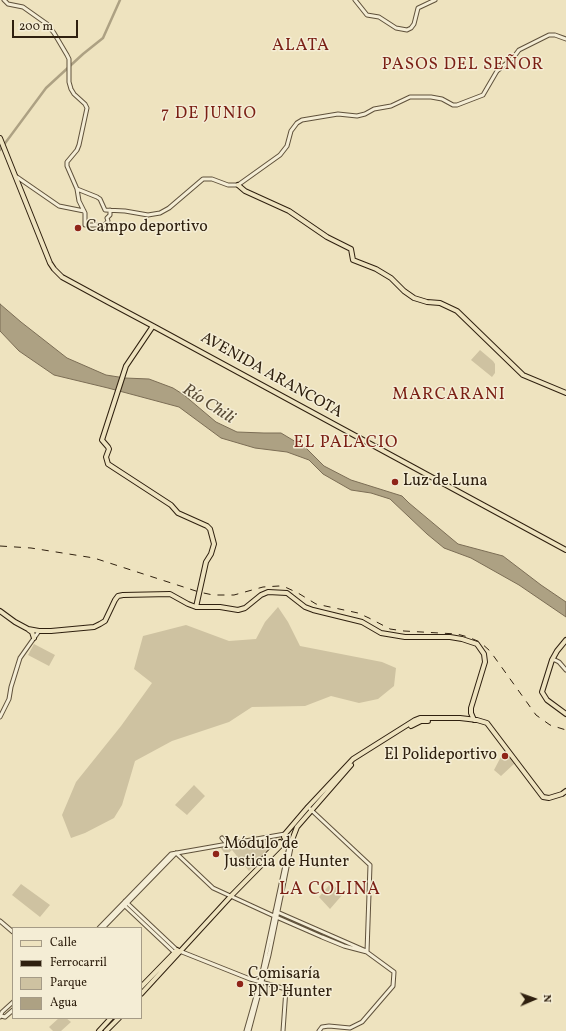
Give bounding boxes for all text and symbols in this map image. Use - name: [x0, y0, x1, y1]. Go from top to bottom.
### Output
- scale bar: [14, 12, 80, 38]
- text: 200 m: [19, 19, 53, 35]
- district label: ALATA: [272, 37, 330, 57]
- district label: PASOS DEL SEÑOR: [382, 56, 544, 76]
- district label: 7 DE JUNIO: [161, 105, 257, 125]
- place label: Campo deportivo: [86, 218, 208, 238]
- marker: Campo deportivo: [73, 223, 83, 233]
- street label: AVENIDA ARANCOTA: [197, 329, 345, 423]
- water label: Río Chili: [178, 381, 238, 429]
- district label: MARCARANI: [392, 386, 506, 406]
- district label: EL PALACIO: [294, 434, 398, 454]
- place label: Luz de Luna: [403, 472, 488, 492]
- marker: Luz de Luna: [390, 477, 400, 487]
- place label: El Polideportivo: [384, 746, 497, 766]
- marker: El Polideportivo: [500, 751, 510, 761]
- place label: Módulo de Justicia de Hunter: [224, 835, 349, 873]
- marker: Módulo de Justicia de Hunter: [211, 849, 221, 859]
- district label: LA COLINA: [279, 880, 381, 902]
- legend: [12, 927, 142, 1019]
- text: Calle: [50, 935, 77, 951]
- text: Ferrocarril: [50, 955, 107, 971]
- place label: Comisaría PNP Hunter: [248, 965, 332, 1003]
- text: Parque: [50, 975, 87, 991]
- marker: Comisaría PNP Hunter: [235, 979, 245, 989]
- north arrow: [514, 979, 554, 1019]
- text: N: [539, 994, 554, 1003]
- text: Agua: [50, 995, 77, 1011]

